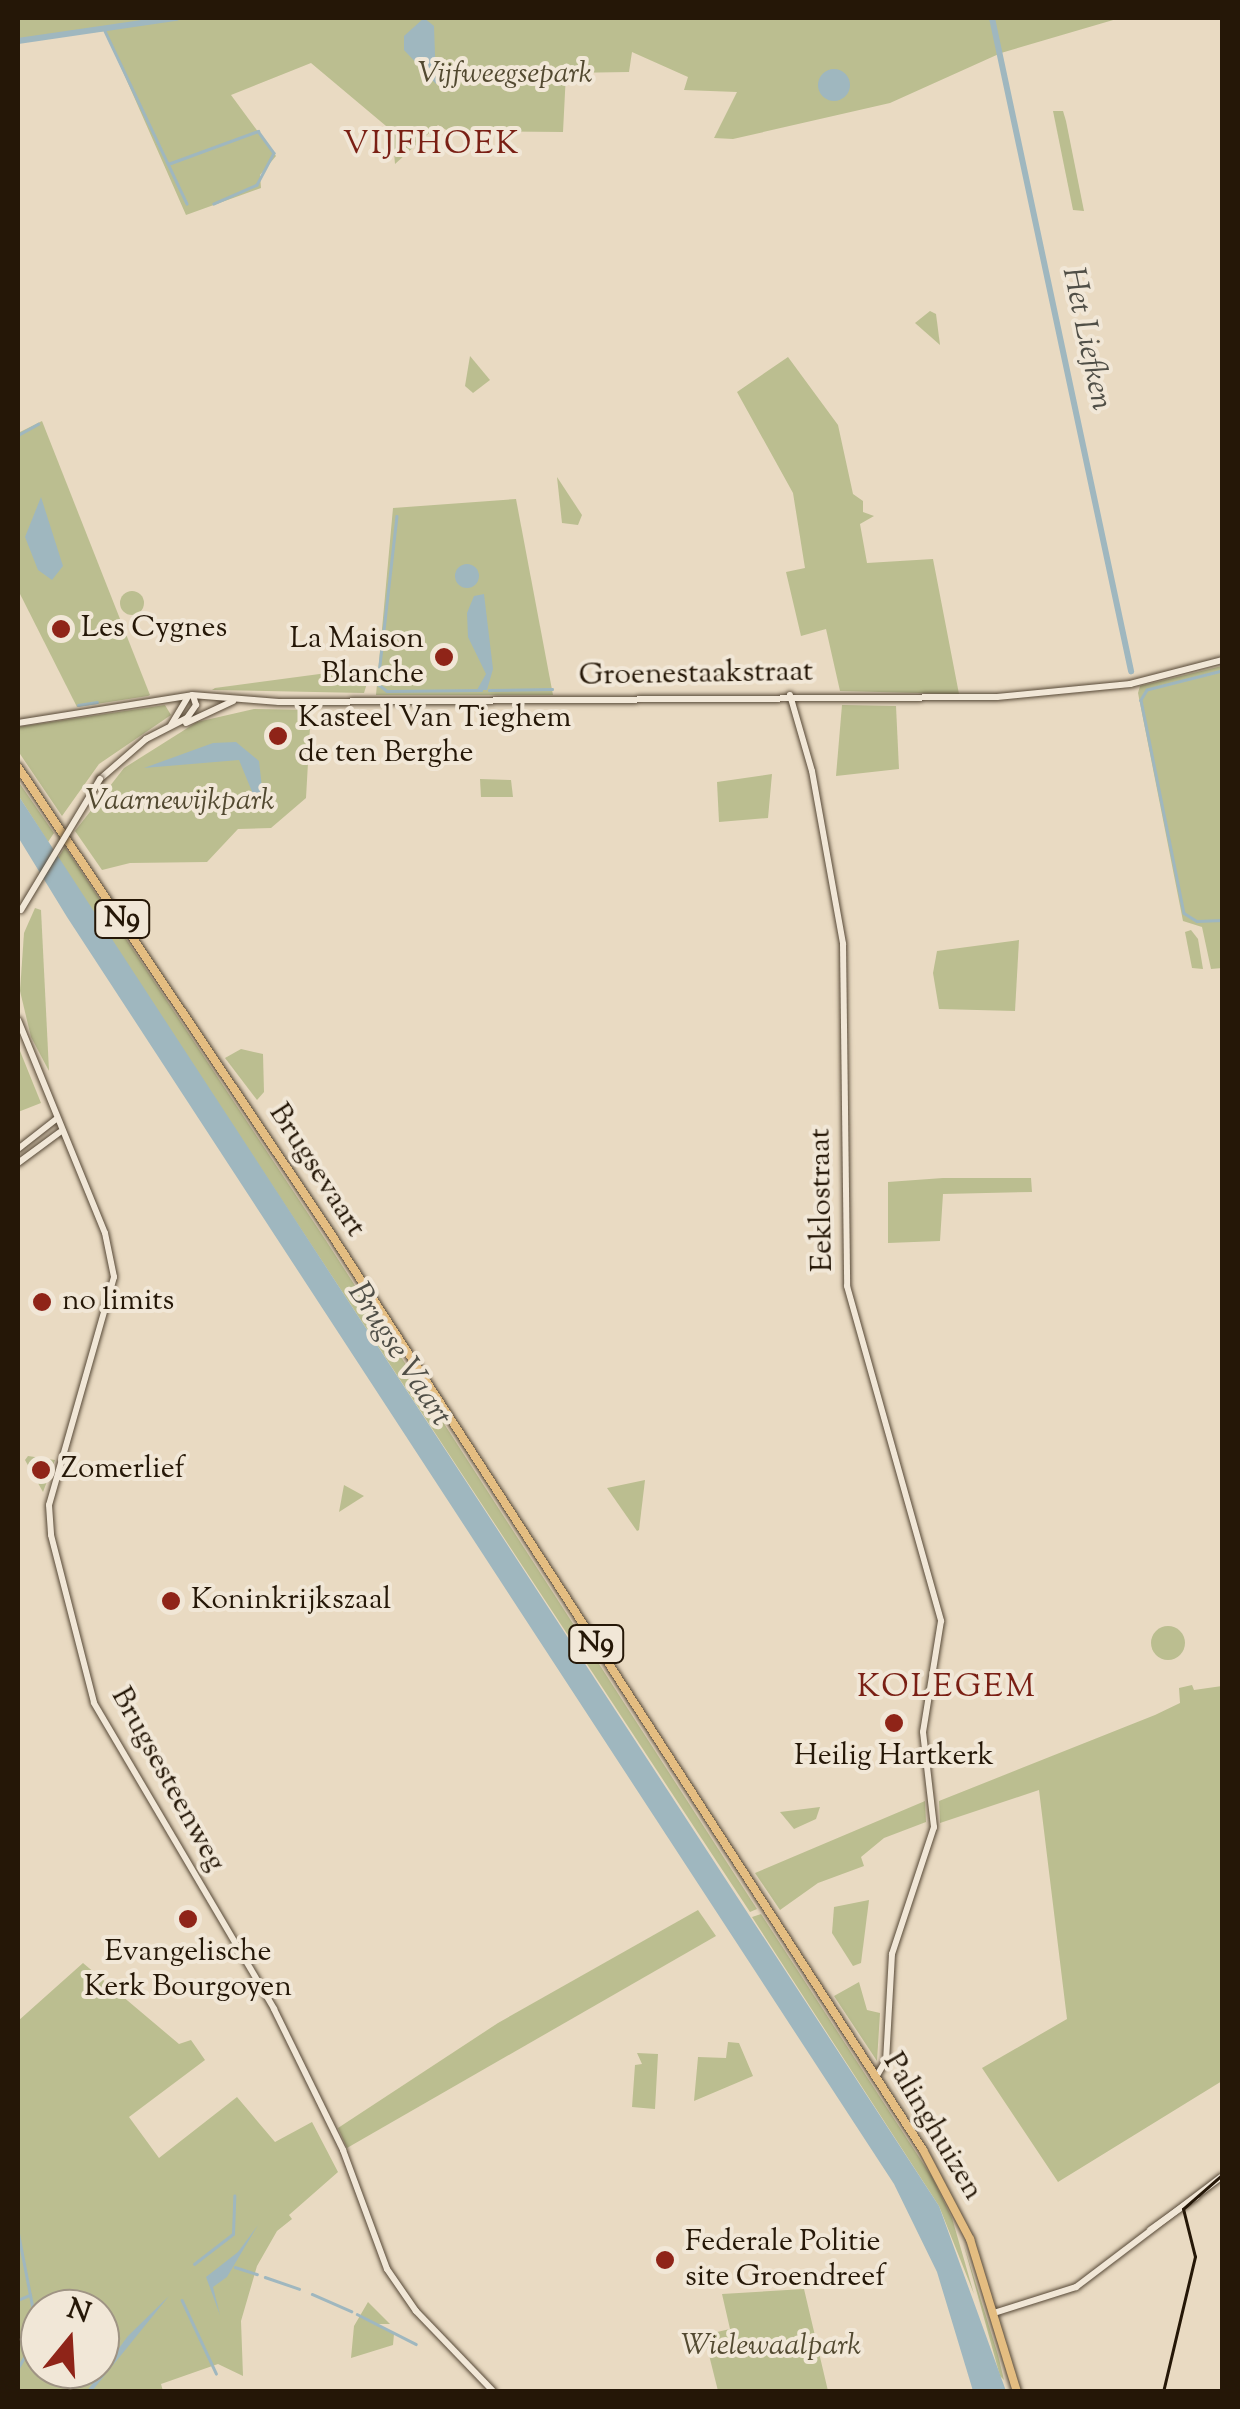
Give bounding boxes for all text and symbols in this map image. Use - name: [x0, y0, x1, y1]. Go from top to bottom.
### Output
- park label: Vijfweegsepark: [418, 57, 592, 93]
- district label: VIJFHOEK: [343, 126, 521, 164]
- water label: Het Liefken: [1052, 264, 1120, 414]
- place label: Les Cygnes: [81, 611, 227, 647]
- marker: Les Cygnes: [50, 618, 72, 640]
- place label: La Maison Blanche: [290, 622, 424, 692]
- marker: La Maison Blanche: [433, 646, 455, 668]
- street label: Groenestaakstraat: [578, 655, 814, 695]
- place label: Kasteel Van Tieghem de ten Berghe: [298, 701, 571, 772]
- marker: Kasteel Van Tieghem de ten Berghe: [267, 725, 289, 747]
- park label: Vaarnewijkpark: [86, 784, 274, 820]
- road number: N9: [92, 896, 152, 942]
- street label: Brugsevaart: [260, 1098, 372, 1244]
- street label: Eeklostraat: [804, 1128, 842, 1272]
- water label: Brugse Vaart: [338, 1276, 460, 1434]
- place label: no limits: [62, 1284, 174, 1320]
- marker: no limits: [31, 1291, 53, 1313]
- place label: Zomerlief: [61, 1452, 185, 1488]
- marker: Zomerlief: [30, 1459, 52, 1481]
- place label: Koninkrijkszaal: [191, 1583, 391, 1619]
- marker: Koninkrijkszaal: [160, 1590, 182, 1612]
- road number: N9: [566, 1621, 626, 1667]
- district label: KOLEGEM: [857, 1669, 1037, 1707]
- street label: Brugsesteenweg: [102, 1682, 232, 1878]
- marker: Heilig Hartkerk: [883, 1712, 905, 1734]
- place label: Heilig Hartkerk: [794, 1739, 994, 1775]
- marker: Evangelische Kerk Bourgoyen: [177, 1908, 199, 1930]
- place label: Evangelische Kerk Bourgoyen: [84, 1935, 292, 2006]
- street label: Palinghuizen: [874, 2047, 990, 2207]
- place label: Federale Politie site Groendreef: [685, 2225, 886, 2296]
- marker: Federale Politie site Groendreef: [654, 2249, 676, 2271]
- north arrow: [20, 2289, 120, 2389]
- text: N: [62, 2290, 95, 2335]
- park label: Wielewaalpark: [681, 2329, 861, 2365]

